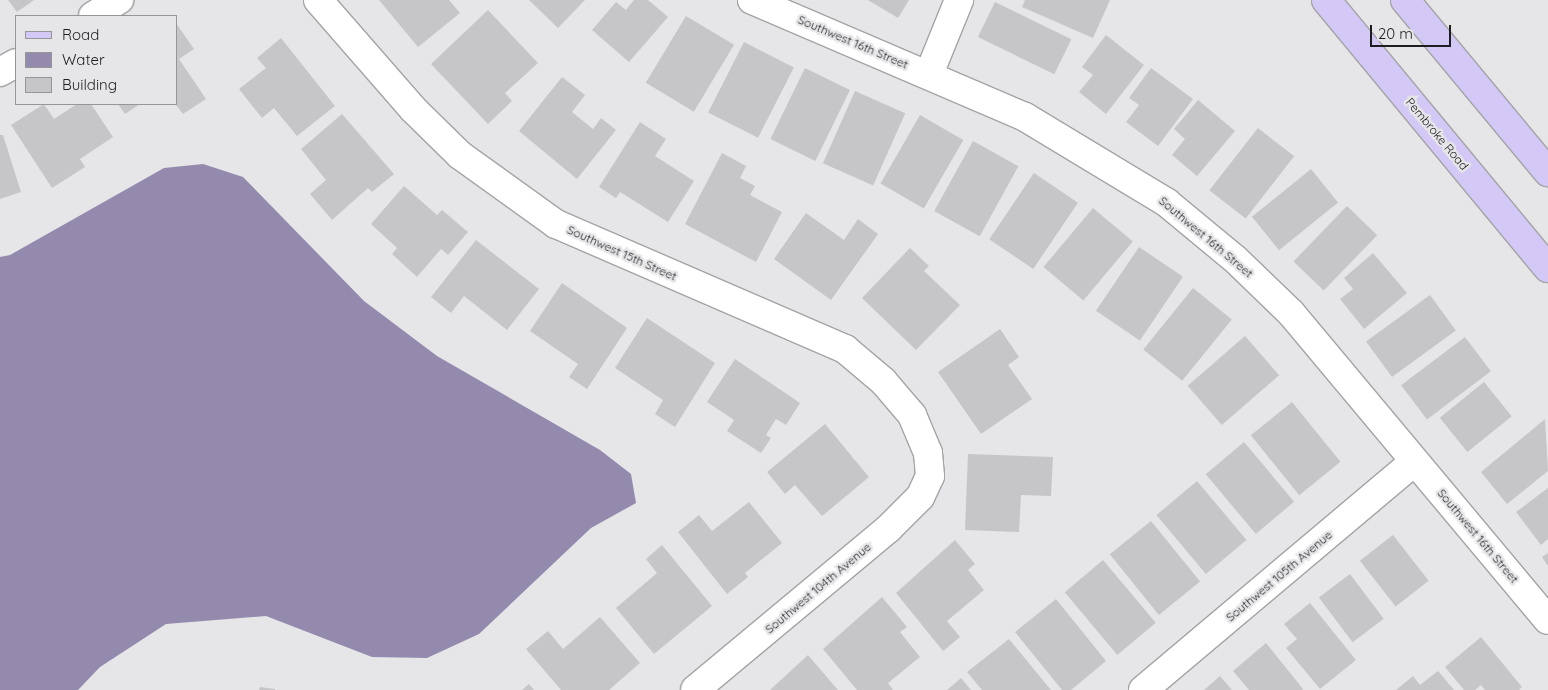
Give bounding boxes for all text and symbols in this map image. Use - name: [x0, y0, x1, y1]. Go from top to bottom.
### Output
- street label: Southwest 16th Street: [796, 12, 910, 72]
- legend: [15, 15, 178, 105]
- scale bar: [1373, 15, 1454, 47]
- text: 20 m: [1378, 24, 1413, 43]
- text: Road: [62, 25, 99, 44]
- text: Water: [62, 50, 105, 69]
- text: Building: [62, 75, 117, 94]
- street label: Pembroke Road: [1403, 95, 1471, 173]
- street label: Southwest 16th Street: [1156, 193, 1256, 281]
- street label: Southwest 15th Street: [565, 222, 679, 284]
- street label: Southwest 16th Street: [1434, 486, 1522, 586]
- street label: Southwest 105th Avenue: [1223, 527, 1335, 625]
- street label: Southwest 104th Avenue: [762, 540, 874, 636]

